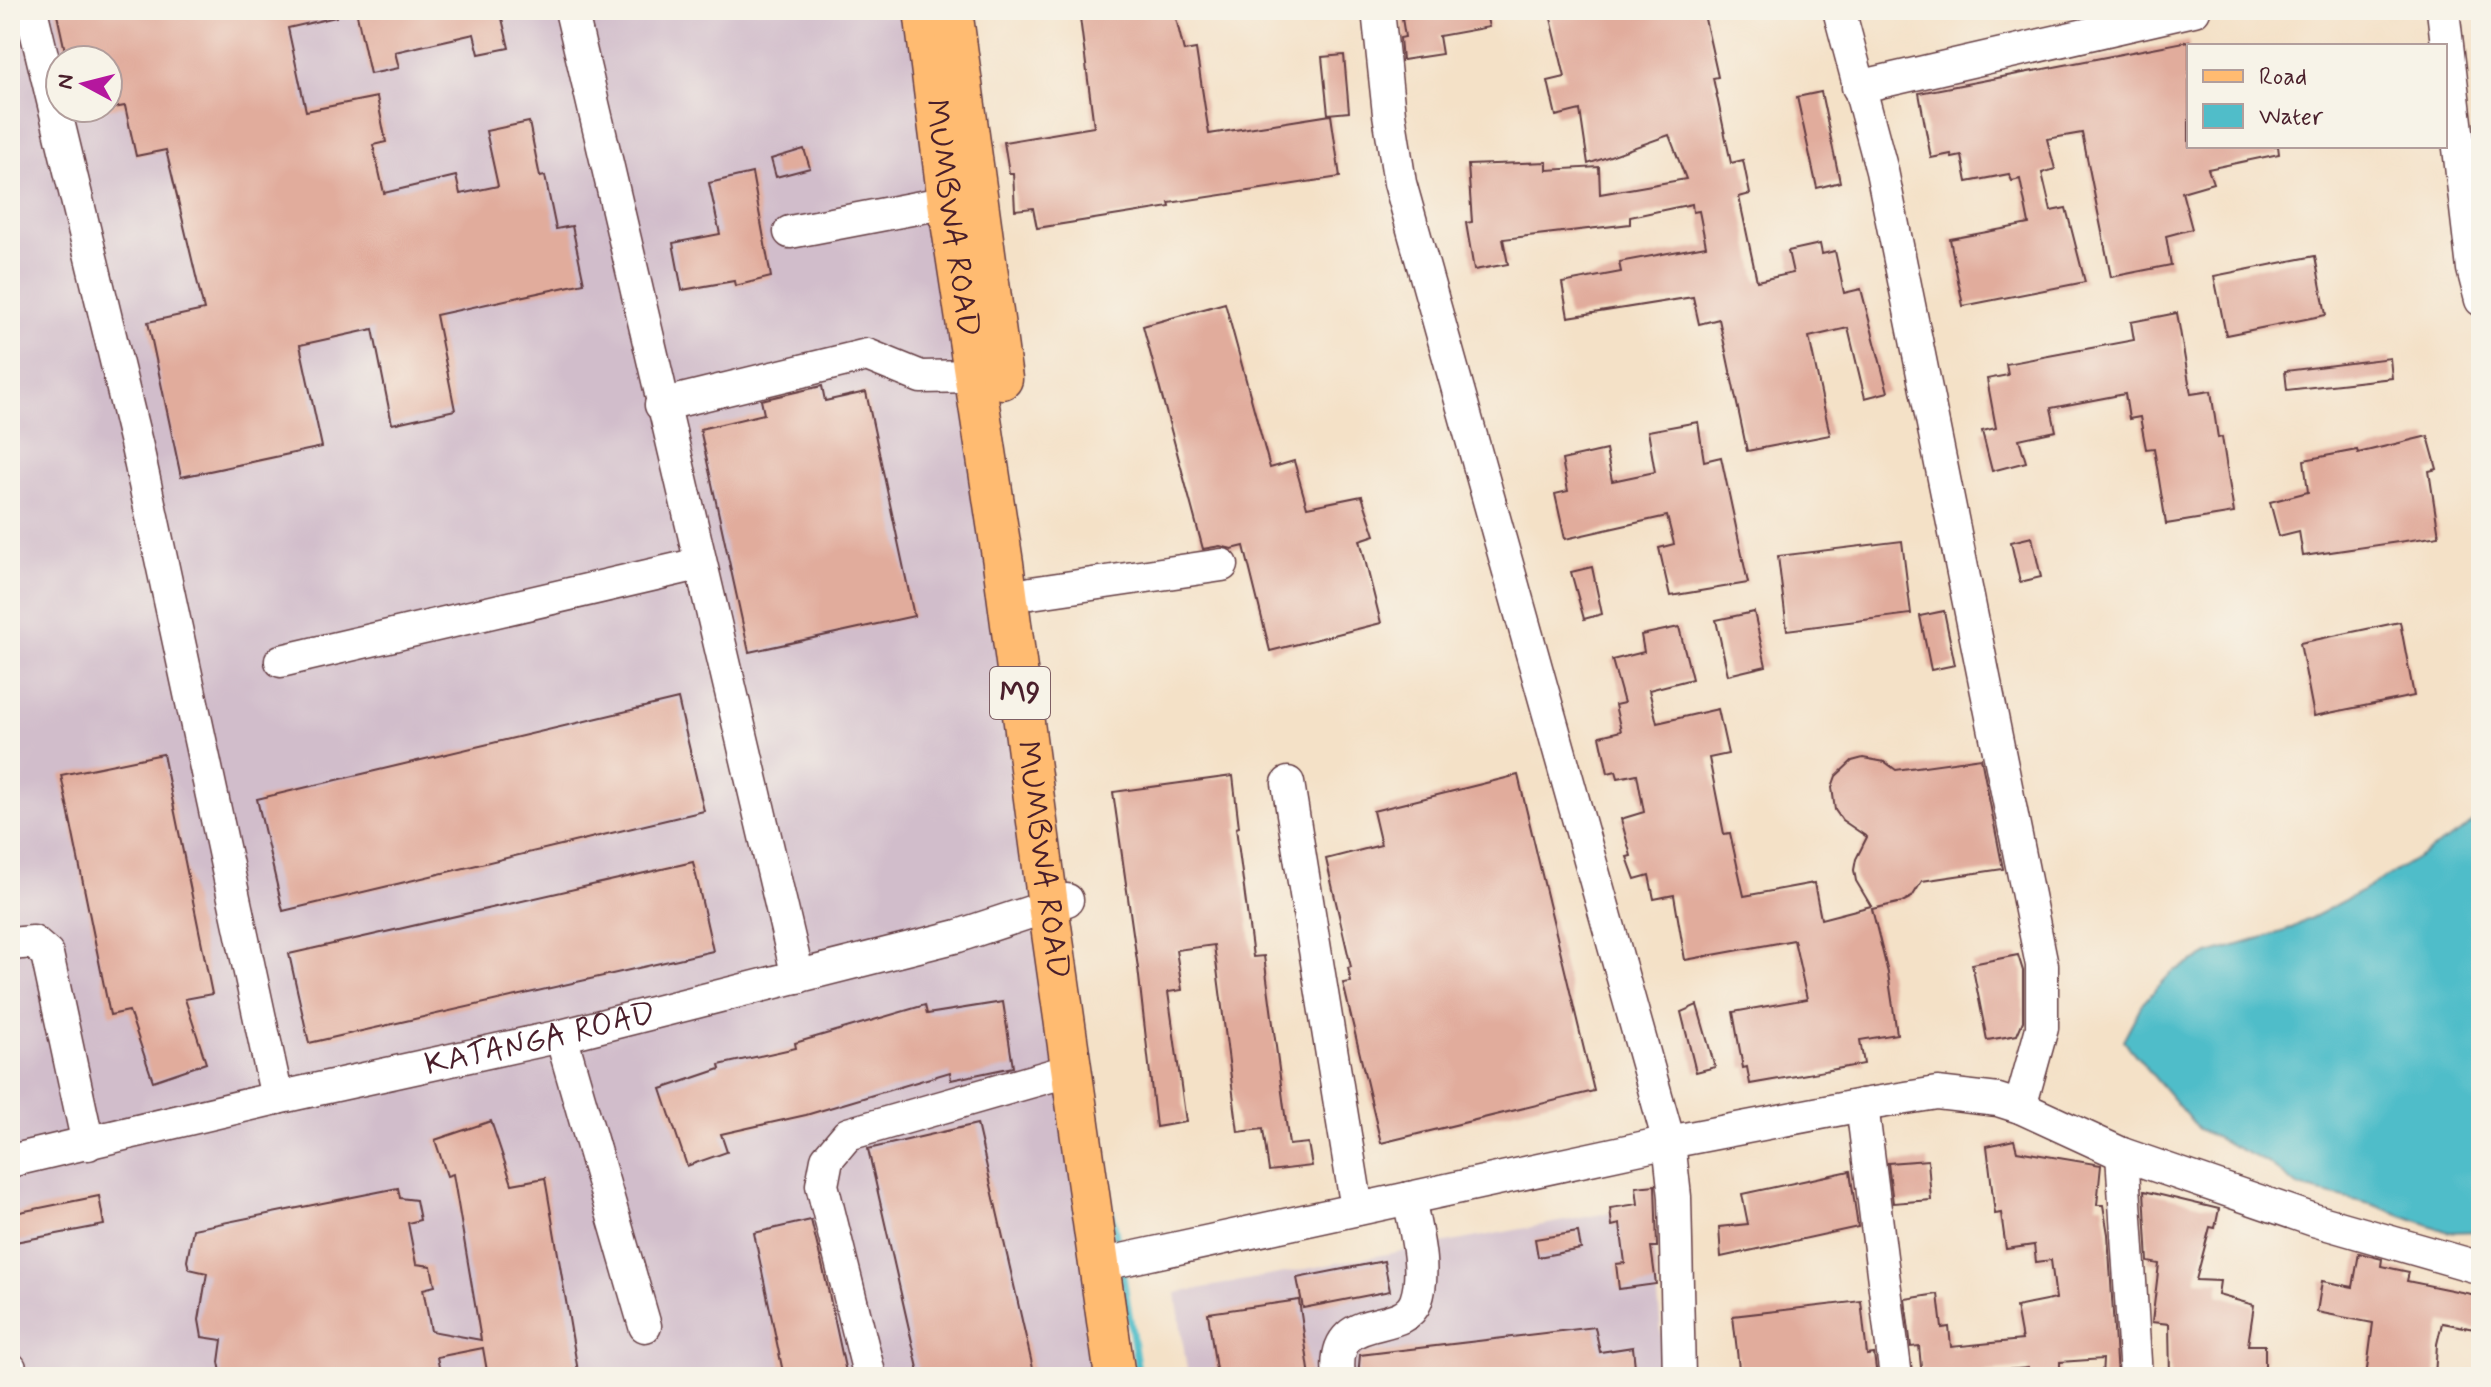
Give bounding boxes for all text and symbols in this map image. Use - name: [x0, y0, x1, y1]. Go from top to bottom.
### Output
- north arrow: [44, 44, 124, 124]
- legend: [2187, 44, 2447, 148]
- text: Road: [2259, 62, 2307, 93]
- text: N: [51, 73, 81, 91]
- street label: MUMBWA ROAD: [914, 97, 989, 340]
- text: Water: [2259, 102, 2324, 133]
- road number: M9: [990, 667, 1050, 719]
- street label: MUMBWA ROAD: [1006, 738, 1079, 981]
- street label: KATANGA ROAD: [421, 992, 660, 1086]

